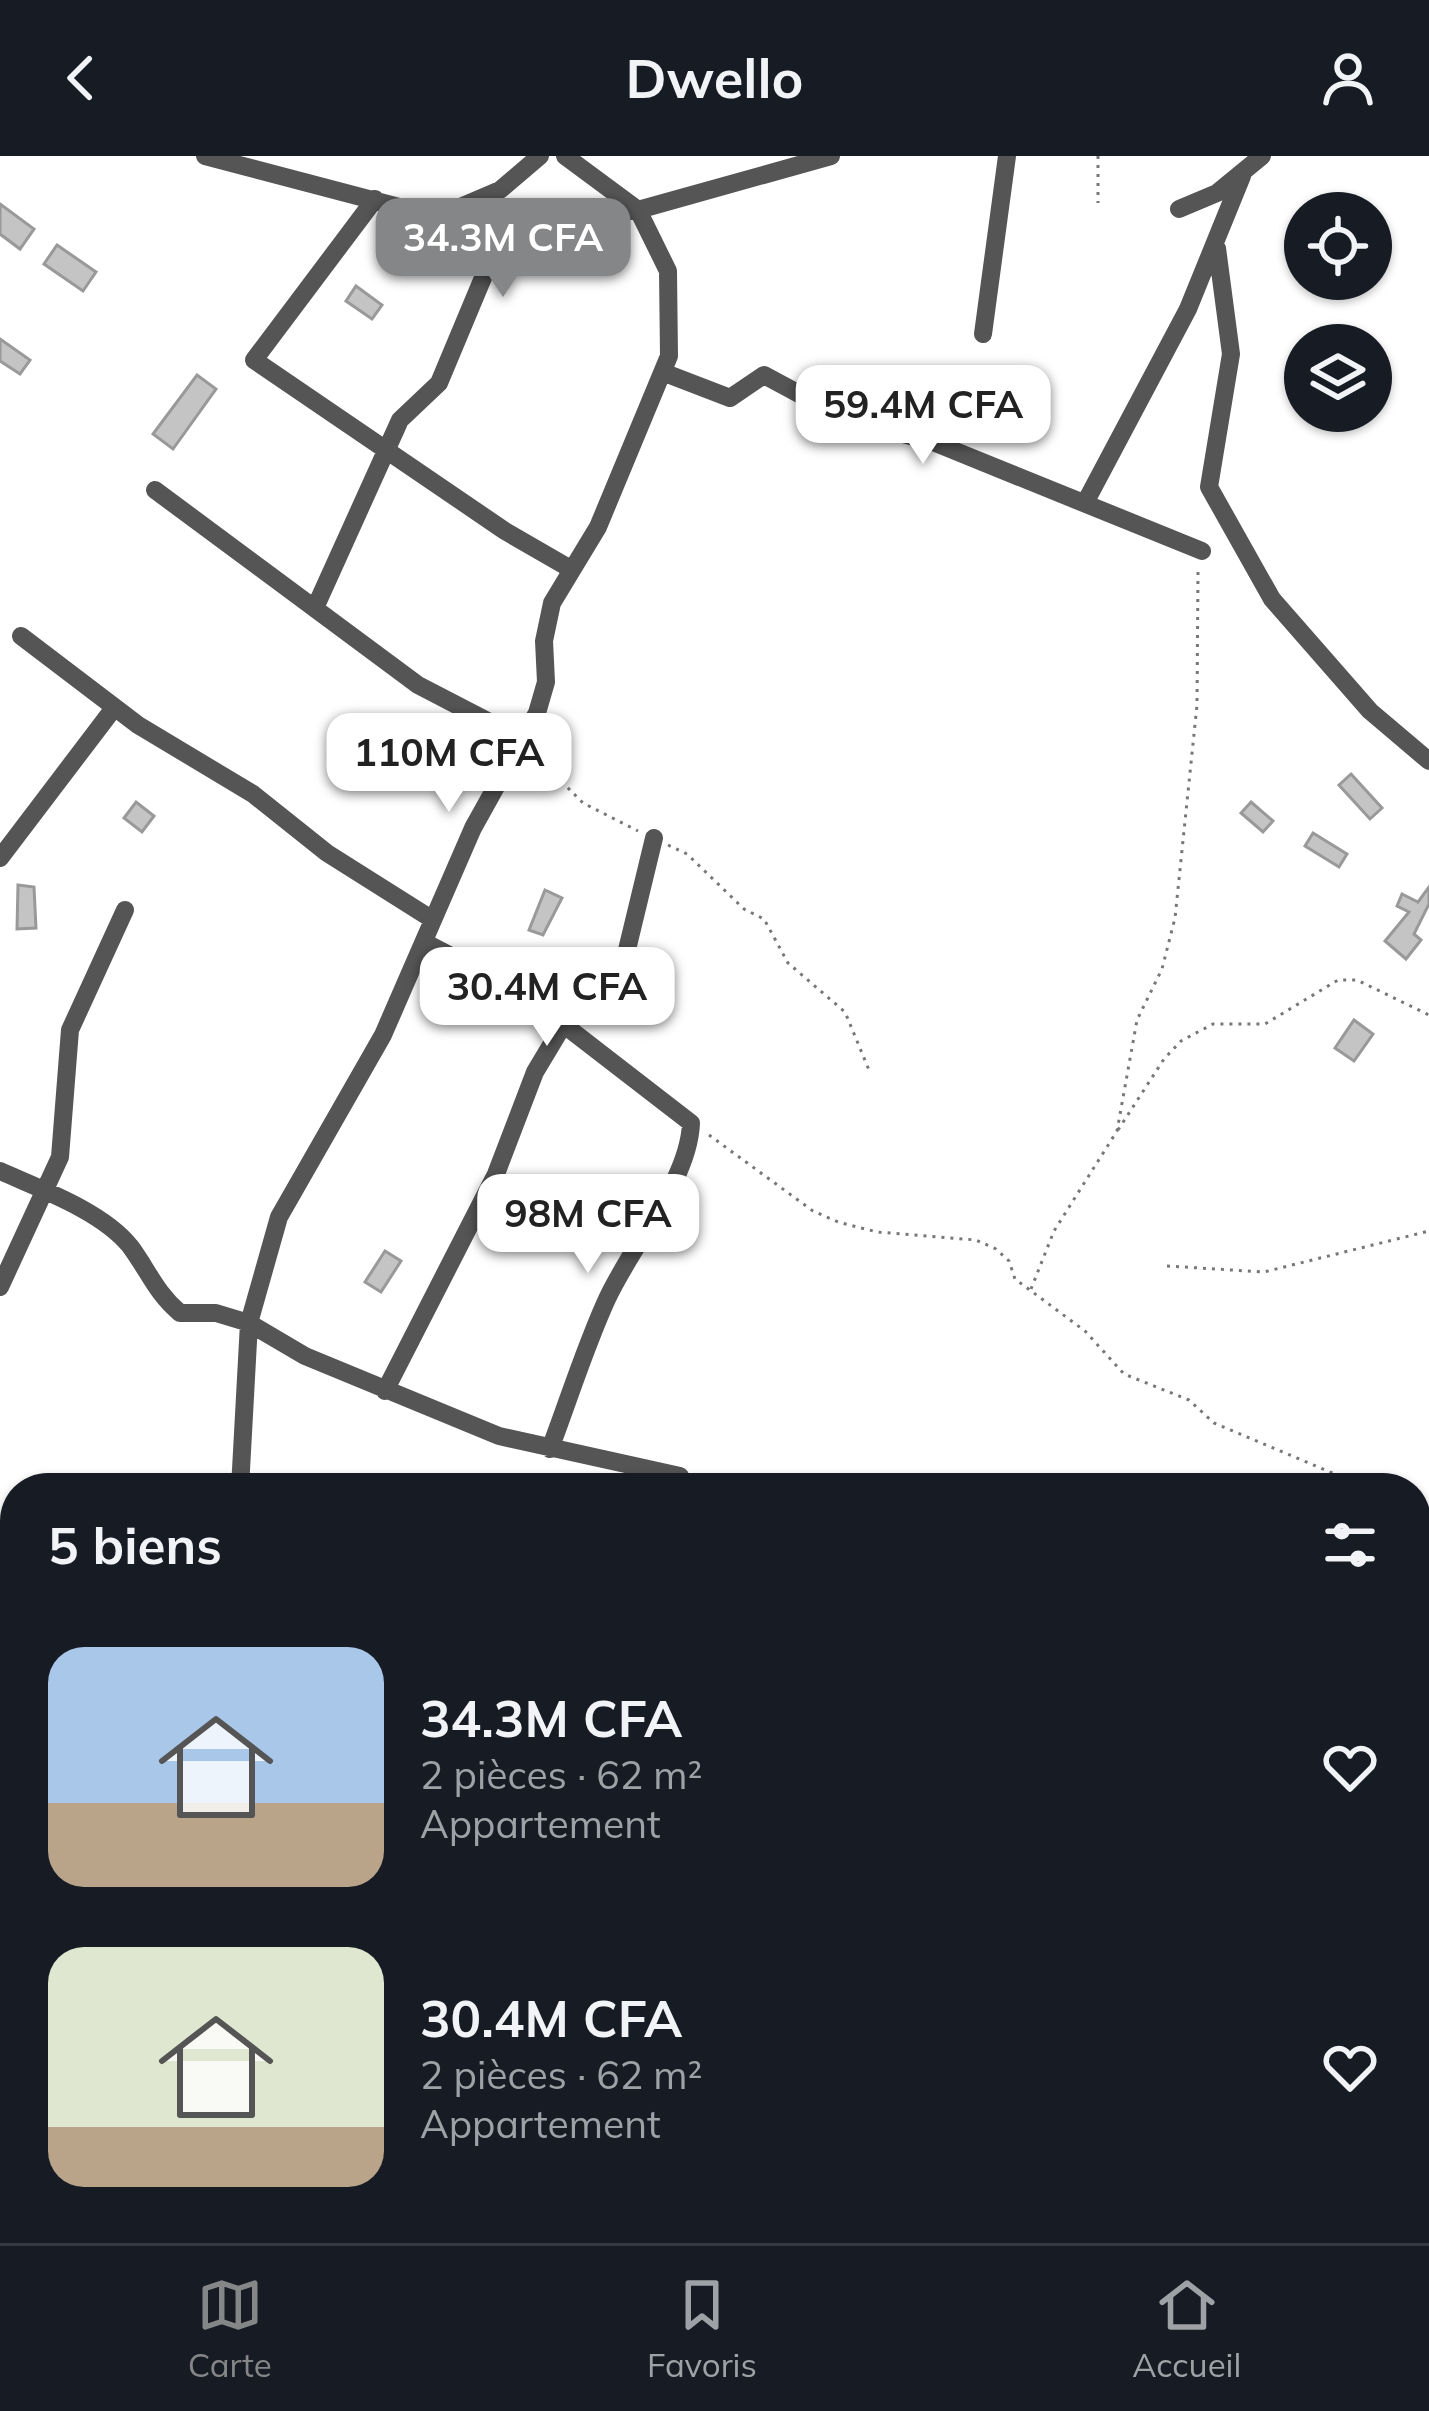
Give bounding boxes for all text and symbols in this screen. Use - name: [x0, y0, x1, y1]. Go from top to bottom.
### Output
- text: Dwello: [625, 44, 804, 112]
- icon: back: [48, 45, 114, 111]
- icon: person: [1315, 45, 1381, 111]
- map controls: [1284, 192, 1392, 432]
- button: locate: [1284, 192, 1392, 300]
- pin: 34.3M CFA: [366, 198, 640, 300]
- text: 34.3M CFA: [403, 212, 603, 261]
- button: layers: [1284, 324, 1392, 432]
- pin: 59.4M CFA: [786, 365, 1060, 467]
- text: 59.4M CFA: [823, 379, 1023, 428]
- pin: 110M CFA: [325, 713, 573, 815]
- text: 110M CFA: [354, 727, 544, 776]
- pin: 30.4M CFA: [410, 947, 684, 1049]
- text: 30.4M CFA: [447, 961, 647, 1010]
- pin: 98M CFA: [477, 1174, 699, 1276]
- text: 98M CFA: [504, 1188, 672, 1237]
- icon: filters: [1317, 1512, 1383, 1578]
- text: 5 biens: [48, 1513, 222, 1577]
- text: 34.3M CFA: [420, 1686, 682, 1750]
- icon: home: [144, 1695, 288, 1839]
- icon: heart: [1317, 1734, 1383, 1800]
- text: 2 pièces · 62 m²: [420, 1750, 702, 1799]
- text: Appartement: [420, 1799, 661, 1848]
- text: 30.4M CFA: [420, 1986, 682, 2050]
- icon: home: [144, 1995, 288, 2139]
- icon: heart: [1317, 2034, 1383, 2100]
- text: 2 pièces · 62 m²: [420, 2050, 702, 2099]
- text: Appartement: [420, 2099, 661, 2148]
- tab: Carte: [188, 2272, 272, 2385]
- tab: Favoris: [647, 2272, 757, 2385]
- tab: Accueil: [1132, 2272, 1241, 2385]

